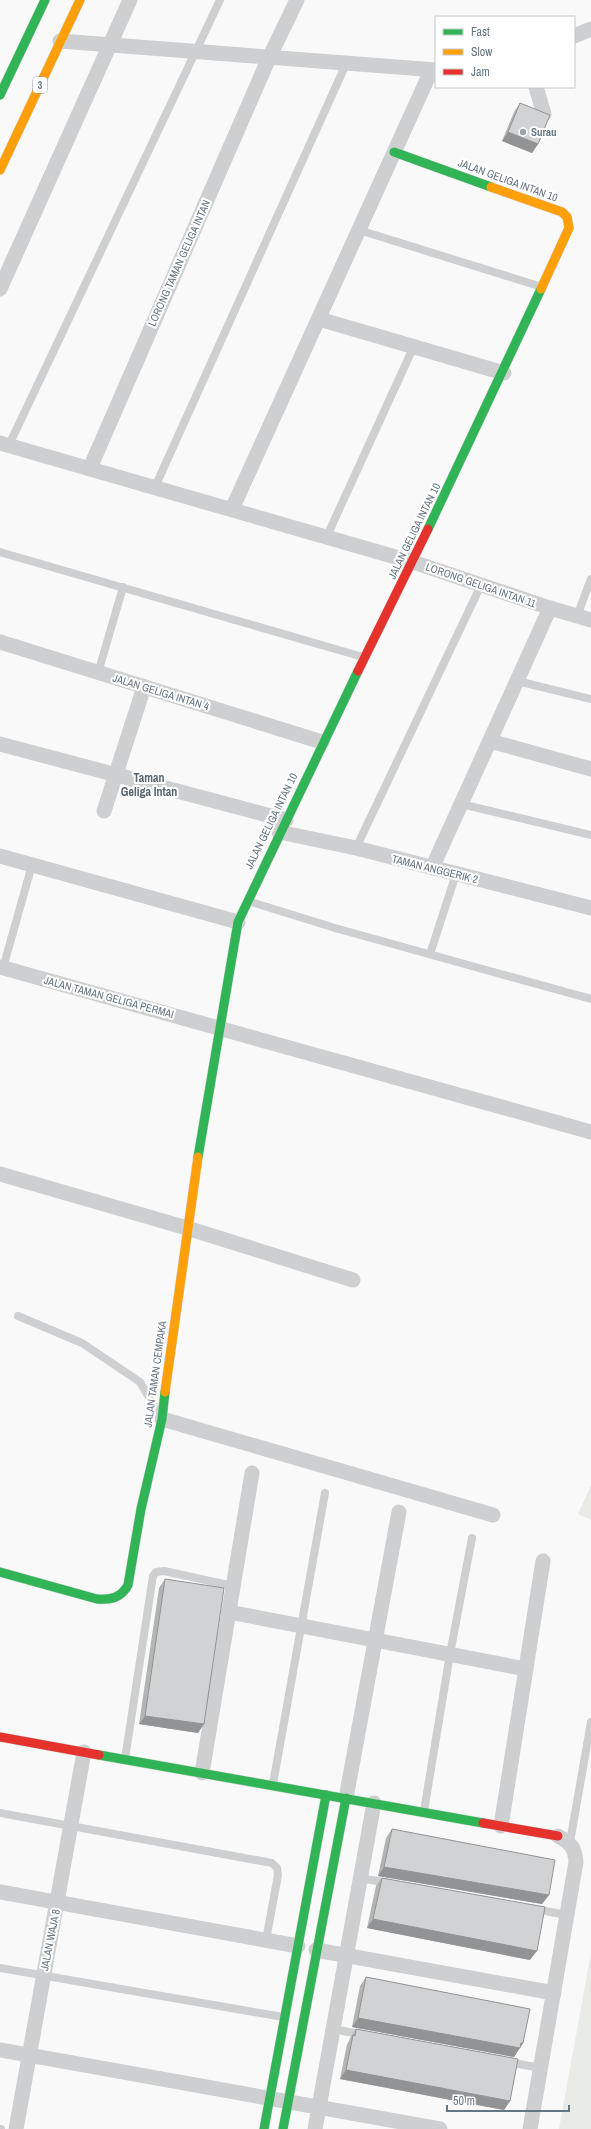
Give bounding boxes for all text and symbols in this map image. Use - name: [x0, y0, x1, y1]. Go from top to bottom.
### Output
- legend: [435, 16, 575, 88]
- text: Fast: [471, 24, 490, 40]
- text: Slow: [471, 44, 493, 60]
- text: Jam: [471, 64, 490, 80]
- road number: 3: [33, 77, 47, 93]
- place label: Surau: [531, 125, 557, 139]
- marker: Surau: [518, 127, 528, 137]
- street label: JALAN GELIGA INTAN 10: [456, 155, 560, 205]
- street label: LORONG TAMAN GELIGA INTAN: [145, 198, 213, 328]
- street label: JALAN GELIGA INTAN 10: [385, 481, 443, 581]
- street label: LORONG GELIGA INTAN 11: [424, 560, 538, 610]
- street label: JALAN GELIGA INTAN 4: [111, 671, 211, 713]
- district label: Taman Geliga Intan: [121, 770, 177, 800]
- street label: JALAN GELIGA INTAN 10: [242, 771, 300, 871]
- street label: TAMAN ANGGERIK 2: [391, 852, 479, 886]
- street label: JALAN TAMAN GELIGA PERMAI: [42, 973, 176, 1021]
- street label: JALAN TAMAN CEMPAKA: [141, 1319, 170, 1428]
- street label: JALAN WAJA 8: [37, 1908, 63, 1972]
- scale bar: [447, 2087, 569, 2113]
- text: 50 m: [453, 2093, 475, 2109]

